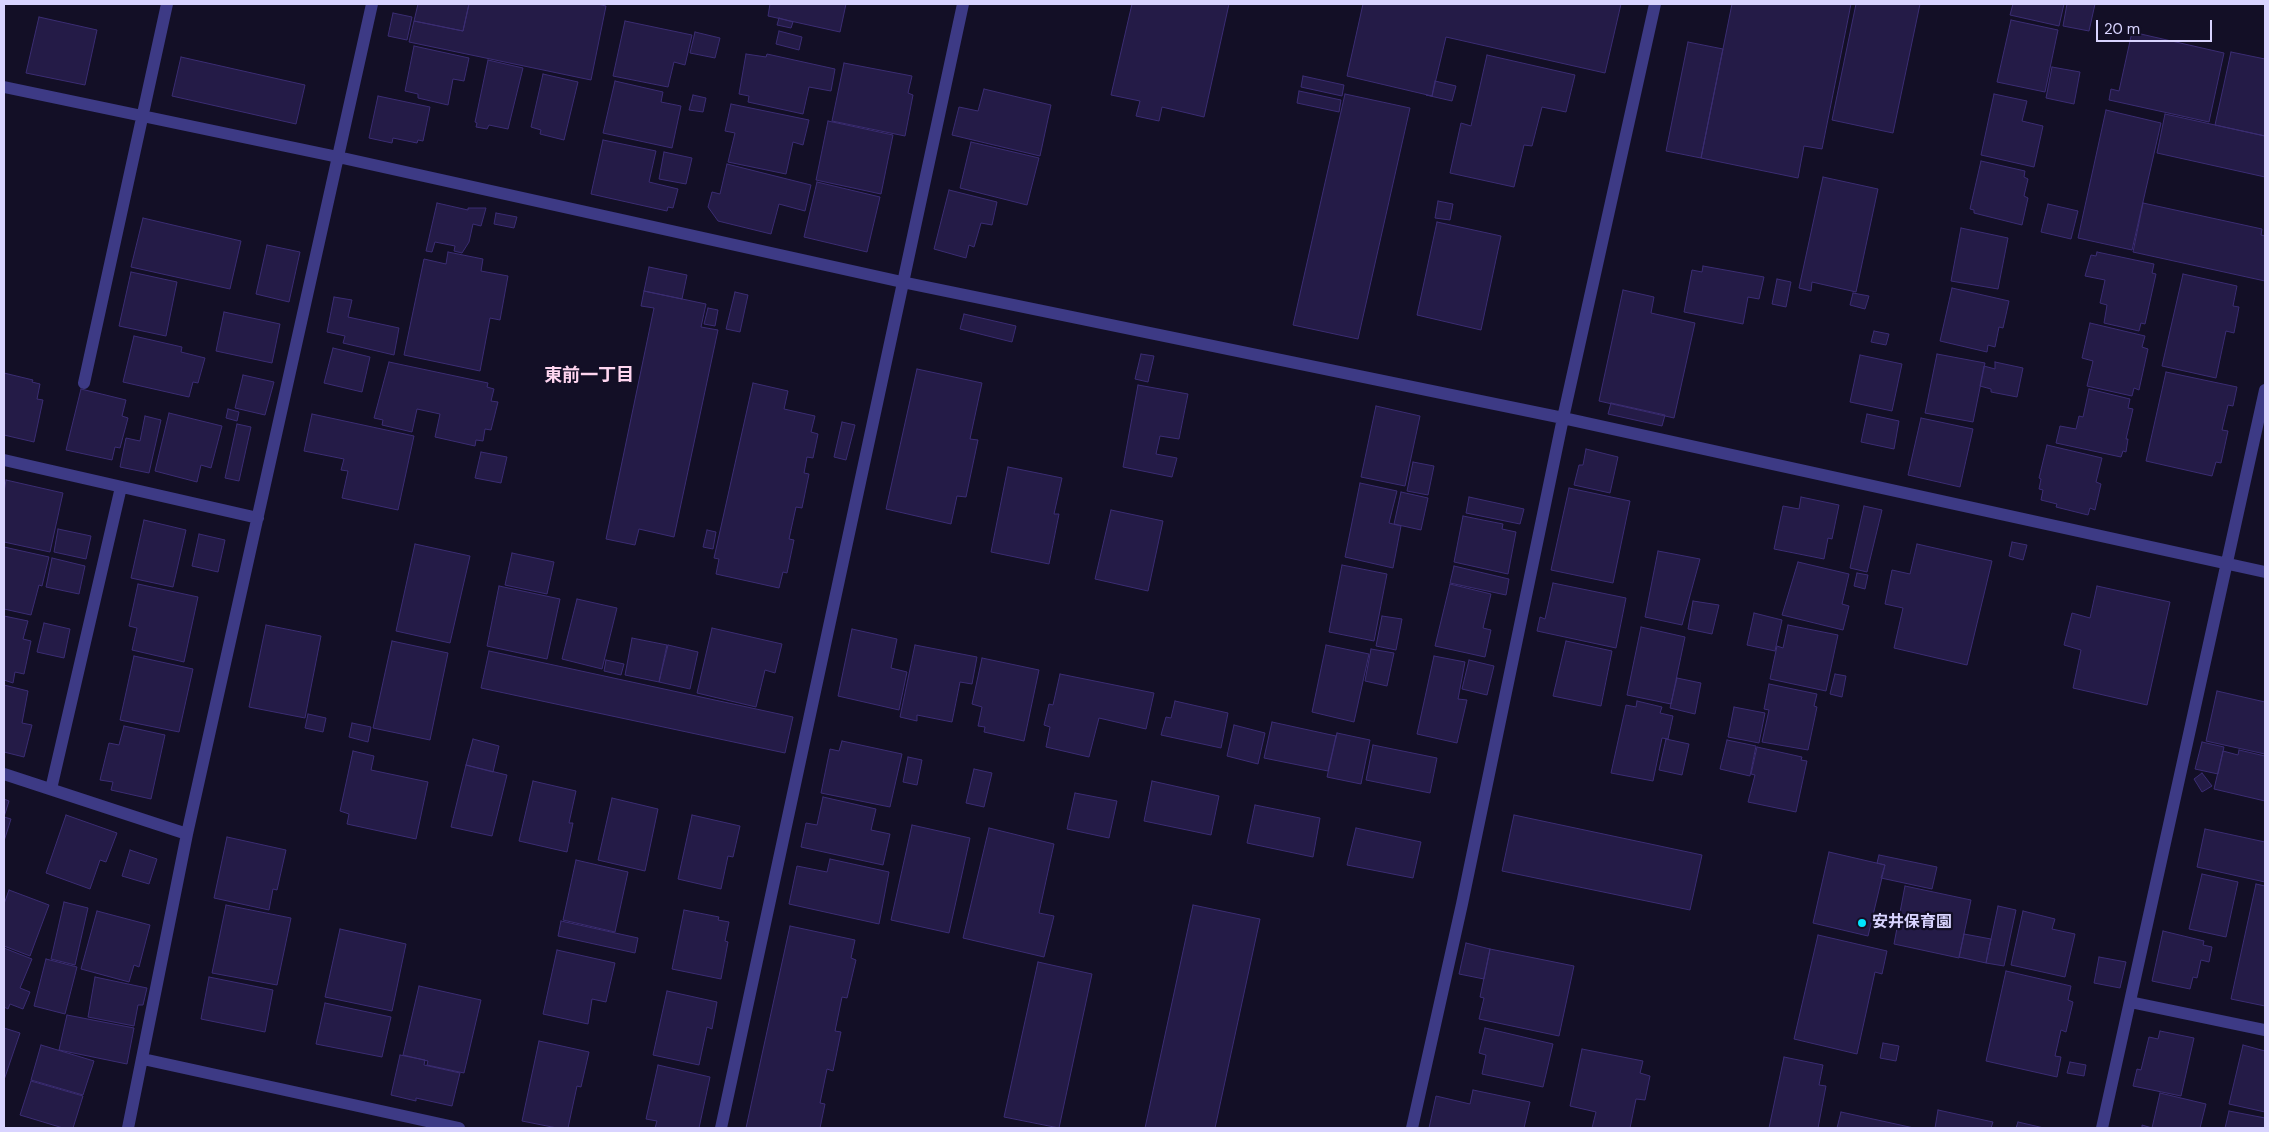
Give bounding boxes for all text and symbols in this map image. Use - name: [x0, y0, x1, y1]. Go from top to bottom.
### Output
- scale bar: [2099, 10, 2215, 42]
- text: 20 m: [2104, 19, 2140, 39]
- district label: 東前一丁目: [544, 365, 634, 387]
- place label: 安井保育園: [1872, 913, 1952, 933]
- marker: 安井保育園: [1856, 917, 1868, 929]

